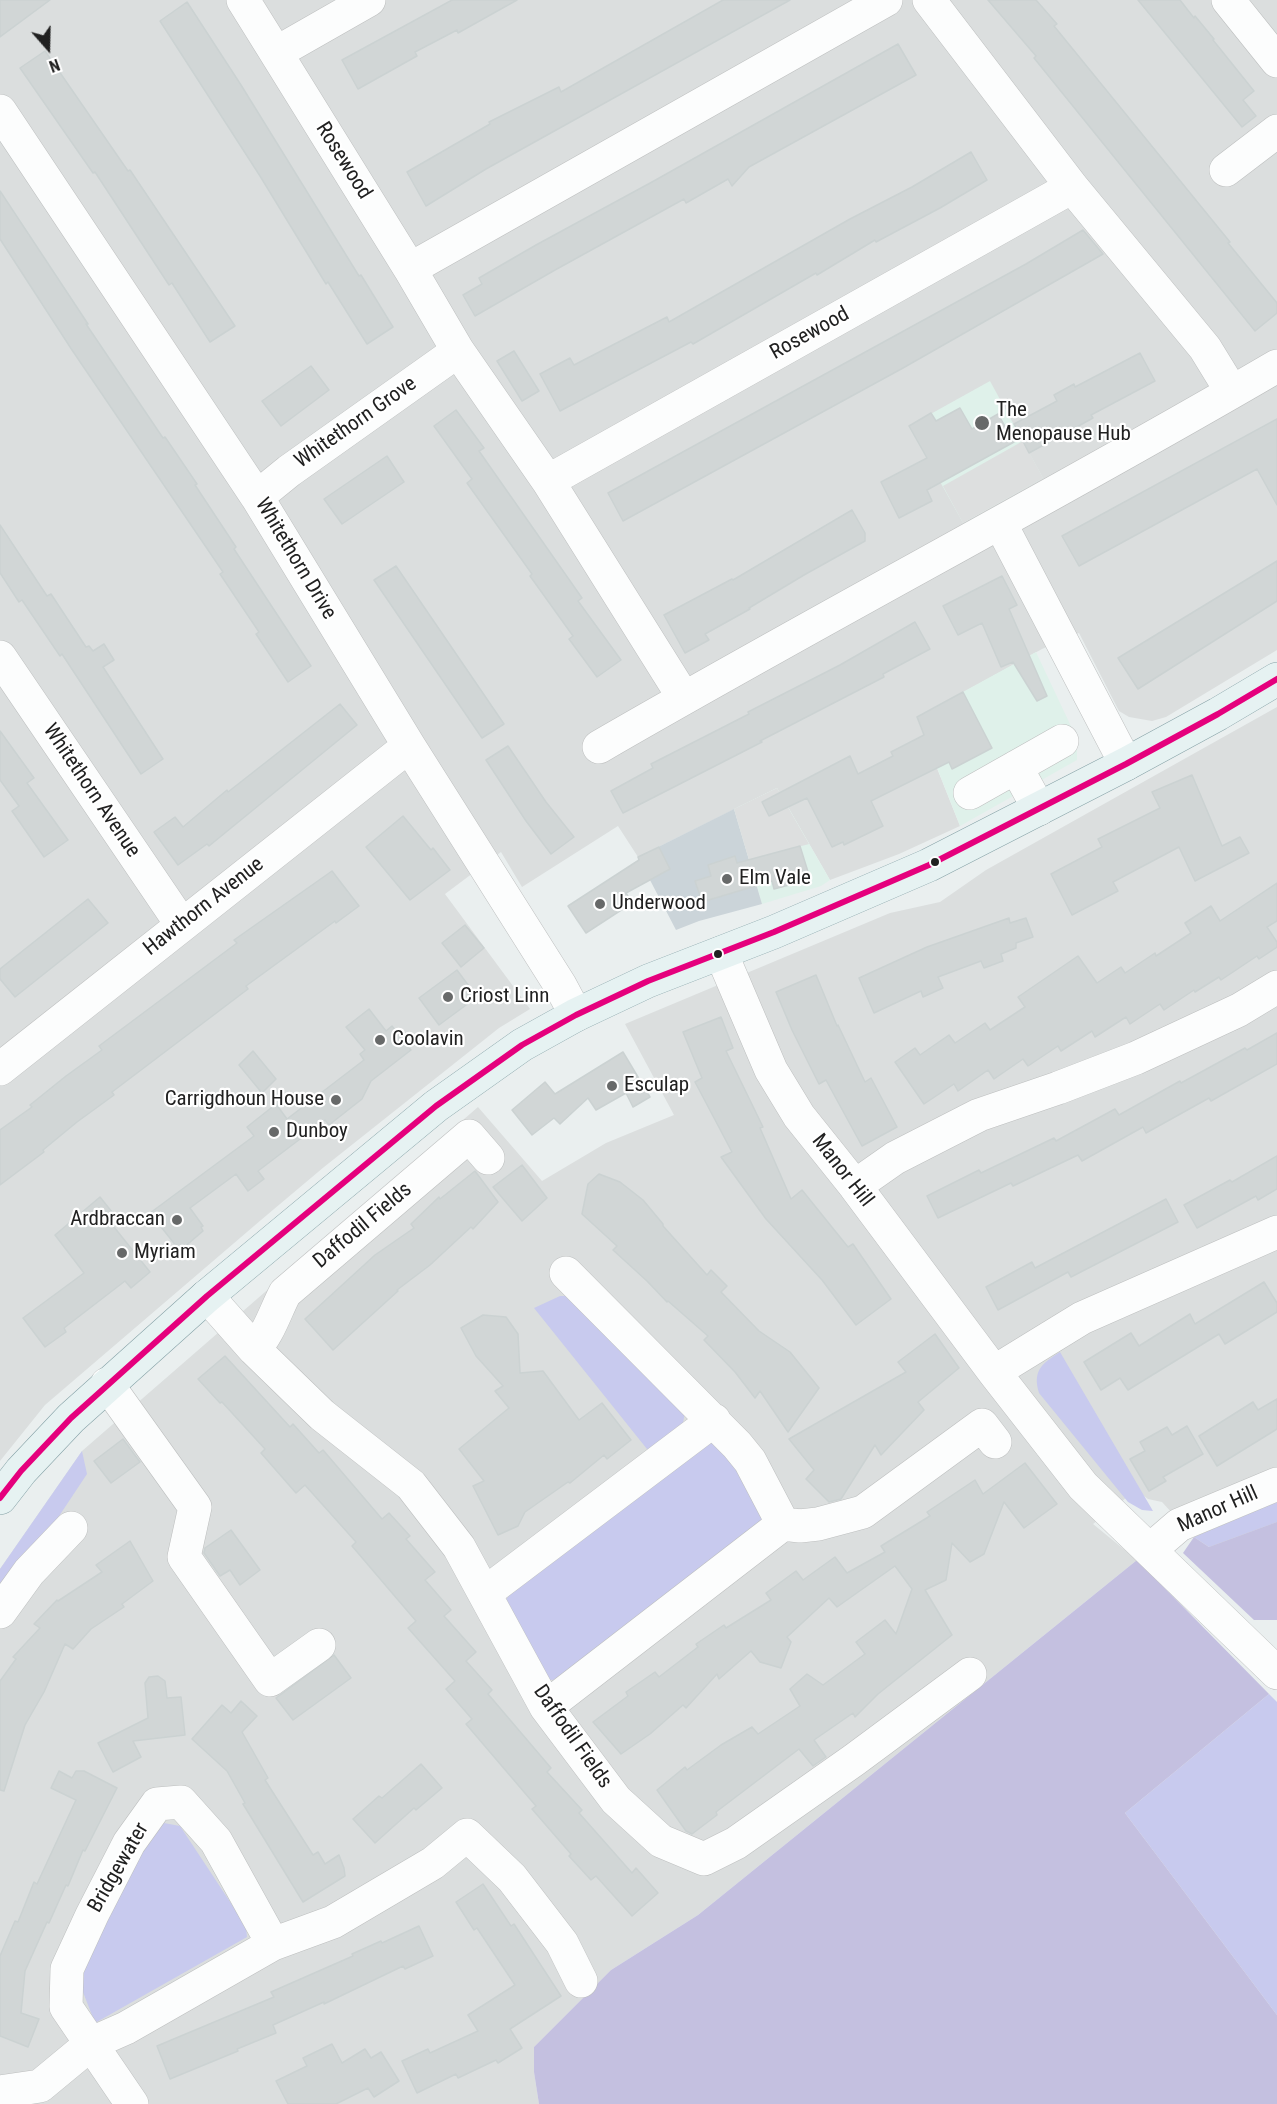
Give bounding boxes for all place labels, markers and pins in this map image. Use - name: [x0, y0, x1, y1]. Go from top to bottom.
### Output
- place label: The Menopause Hub: [996, 398, 1131, 448]
- marker: The Menopause Hub: [973, 414, 991, 432]
- unlabelled marker: [929, 856, 941, 868]
- place label: Elm Vale: [739, 866, 811, 892]
- marker: Elm Vale: [720, 872, 734, 886]
- place label: Underwood: [612, 891, 706, 917]
- marker: Underwood: [593, 897, 607, 911]
- unlabelled marker: [712, 948, 724, 960]
- place label: Criost Linn: [460, 984, 549, 1010]
- marker: Criost Linn: [441, 990, 455, 1004]
- place label: Coolavin: [392, 1027, 464, 1053]
- marker: Coolavin: [373, 1033, 387, 1047]
- place label: Esculap: [624, 1073, 689, 1099]
- marker: Esculap: [605, 1079, 619, 1093]
- place label: Carrigdhoun House: [165, 1087, 324, 1113]
- marker: Carrigdhoun House: [329, 1093, 343, 1107]
- place label: Dunboy: [286, 1119, 348, 1145]
- marker: Dunboy: [267, 1125, 281, 1139]
- place label: Ardbraccan: [70, 1207, 165, 1233]
- marker: Ardbraccan: [170, 1213, 184, 1227]
- place label: Myriam: [134, 1240, 196, 1266]
- marker: Myriam: [115, 1246, 129, 1260]

